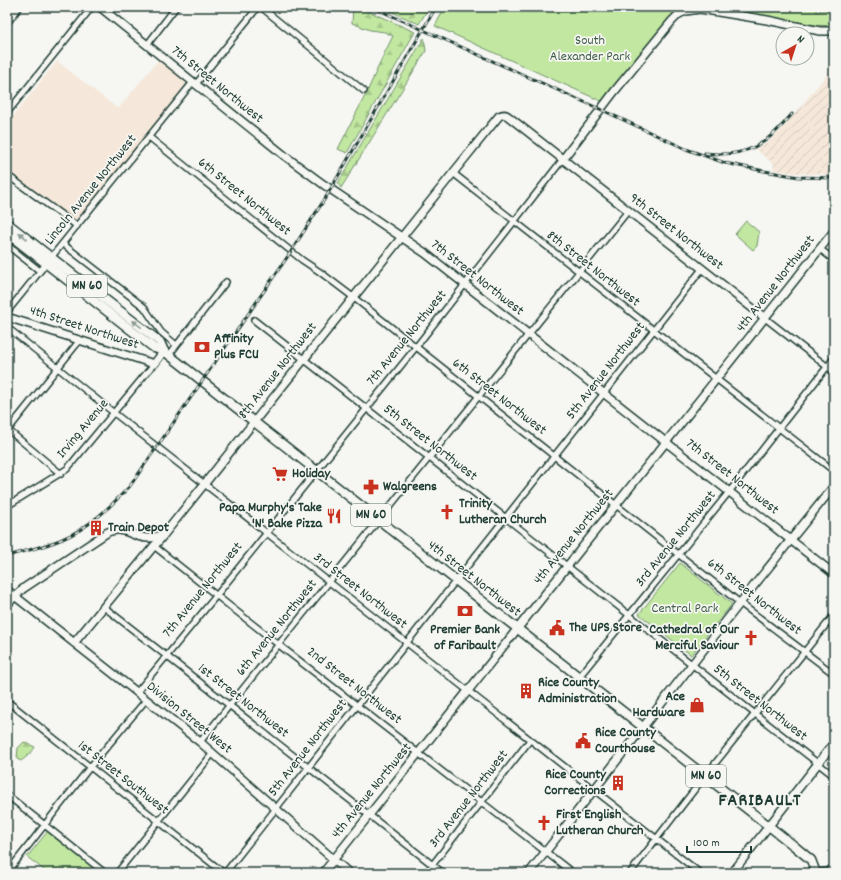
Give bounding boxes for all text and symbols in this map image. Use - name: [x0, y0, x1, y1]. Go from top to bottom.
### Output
- north arrow: [775, 26, 815, 66]
- park label: South Alexander Park: [550, 31, 630, 67]
- text: N: [793, 32, 808, 48]
- street label: 7th Street Northwest: [167, 42, 267, 128]
- street label: Lincoln Avenue Northwest: [40, 130, 142, 250]
- street label: 6th Street Northwest: [193, 153, 295, 241]
- street label: 9th Street Northwest: [625, 189, 727, 275]
- street label: 8th Street Northwest: [542, 226, 644, 312]
- street label: 4th Avenue Northwest: [732, 231, 820, 337]
- one-way arrow: [18, 232, 29, 240]
- street label: 7th Street Northwest: [426, 235, 528, 321]
- road number: MN 60: [67, 275, 107, 297]
- street label: 7th Avenue Northwest: [362, 286, 452, 390]
- street label: 4th Street Northwest: [27, 301, 141, 355]
- street label: 8th Avenue Northwest: [234, 318, 322, 424]
- street label: 5th Avenue Northwest: [562, 318, 650, 424]
- one-way arrow: [131, 320, 142, 329]
- place label: Affinity Plus FCU: [214, 329, 259, 365]
- bank icon: Affinity Plus FCU: [193, 338, 211, 356]
- street label: 6th Street Northwest: [448, 354, 550, 440]
- street label: Irving Avenue: [52, 395, 114, 463]
- street label: 5th Street Northwest: [379, 400, 481, 486]
- street label: 7th Street Northwest: [681, 434, 783, 520]
- place label: Holiday: [292, 464, 331, 484]
- supermarket icon: Holiday: [271, 465, 289, 483]
- place label: Walgreens: [383, 477, 437, 497]
- pharmacy icon: Walgreens: [362, 478, 380, 496]
- street label: 4th Avenue Northwest: [529, 485, 619, 589]
- street label: 3rd Avenue Northwest: [631, 487, 721, 591]
- place label: Trinity Lutheran Church: [459, 494, 547, 530]
- place label: Papa Murphy's Take 'N' Bake Pizza: [219, 498, 323, 534]
- church icon: Trinity Lutheran Church: [438, 503, 456, 521]
- road number: MN 60: [351, 504, 391, 526]
- restaurant icon: Papa Murphy's Take 'N' Bake Pizza: [325, 507, 343, 525]
- place label: Train Depot: [108, 518, 170, 538]
- building icon: Train Depot: [87, 519, 105, 537]
- street label: 4th Street Northwest: [423, 536, 525, 622]
- street label: 7th Avenue Northwest: [158, 538, 248, 642]
- street label: 3rd Street Northwest: [309, 548, 411, 634]
- street label: 6th Street Northwest: [703, 554, 805, 640]
- street label: 6th Avenue Northwest: [232, 575, 322, 681]
- park label: Central Park: [652, 599, 719, 619]
- bank icon: Premier Bank of Faribault: [456, 602, 474, 620]
- place label: The UPS Store: [569, 618, 642, 638]
- public building icon: The UPS Store: [548, 619, 566, 637]
- place label: Premier Bank of Faribault: [430, 620, 500, 656]
- place label: Cathedral of Our Merciful Saviour: [649, 620, 740, 656]
- church icon: Cathedral of Our Merciful Saviour: [742, 629, 760, 647]
- street label: 2nd Street Northwest: [302, 642, 406, 730]
- street label: 1st Street Northwest: [193, 659, 293, 743]
- street label: 5th Street Northwest: [709, 660, 811, 746]
- place label: Rice County Administration: [538, 673, 617, 709]
- street label: Division Street West: [142, 677, 236, 759]
- building icon: Rice County Administration: [517, 682, 535, 700]
- place label: Ace Hardware: [633, 687, 685, 723]
- street label: 5th Avenue Northwest: [264, 695, 352, 801]
- shop icon: Ace Hardware: [688, 696, 706, 714]
- place label: Rice County Courthouse: [595, 723, 657, 759]
- public building icon: Rice County Courthouse: [574, 732, 592, 750]
- street label: 1st Street Southwest: [73, 736, 173, 820]
- street label: 4th Avenue Northwest: [327, 739, 417, 843]
- street label: 3rd Avenue Northwest: [425, 746, 513, 852]
- place label: Rice County Corrections: [544, 765, 607, 801]
- road number: MN 60: [686, 765, 726, 787]
- building icon: Rice County Corrections: [609, 774, 627, 792]
- district label: FARIBAULT: [719, 789, 801, 814]
- place label: First English Lutheran Church: [556, 805, 644, 841]
- church icon: First English Lutheran Church: [535, 814, 553, 832]
- scale bar: [687, 828, 751, 854]
- text: 100 m: [693, 835, 720, 852]

